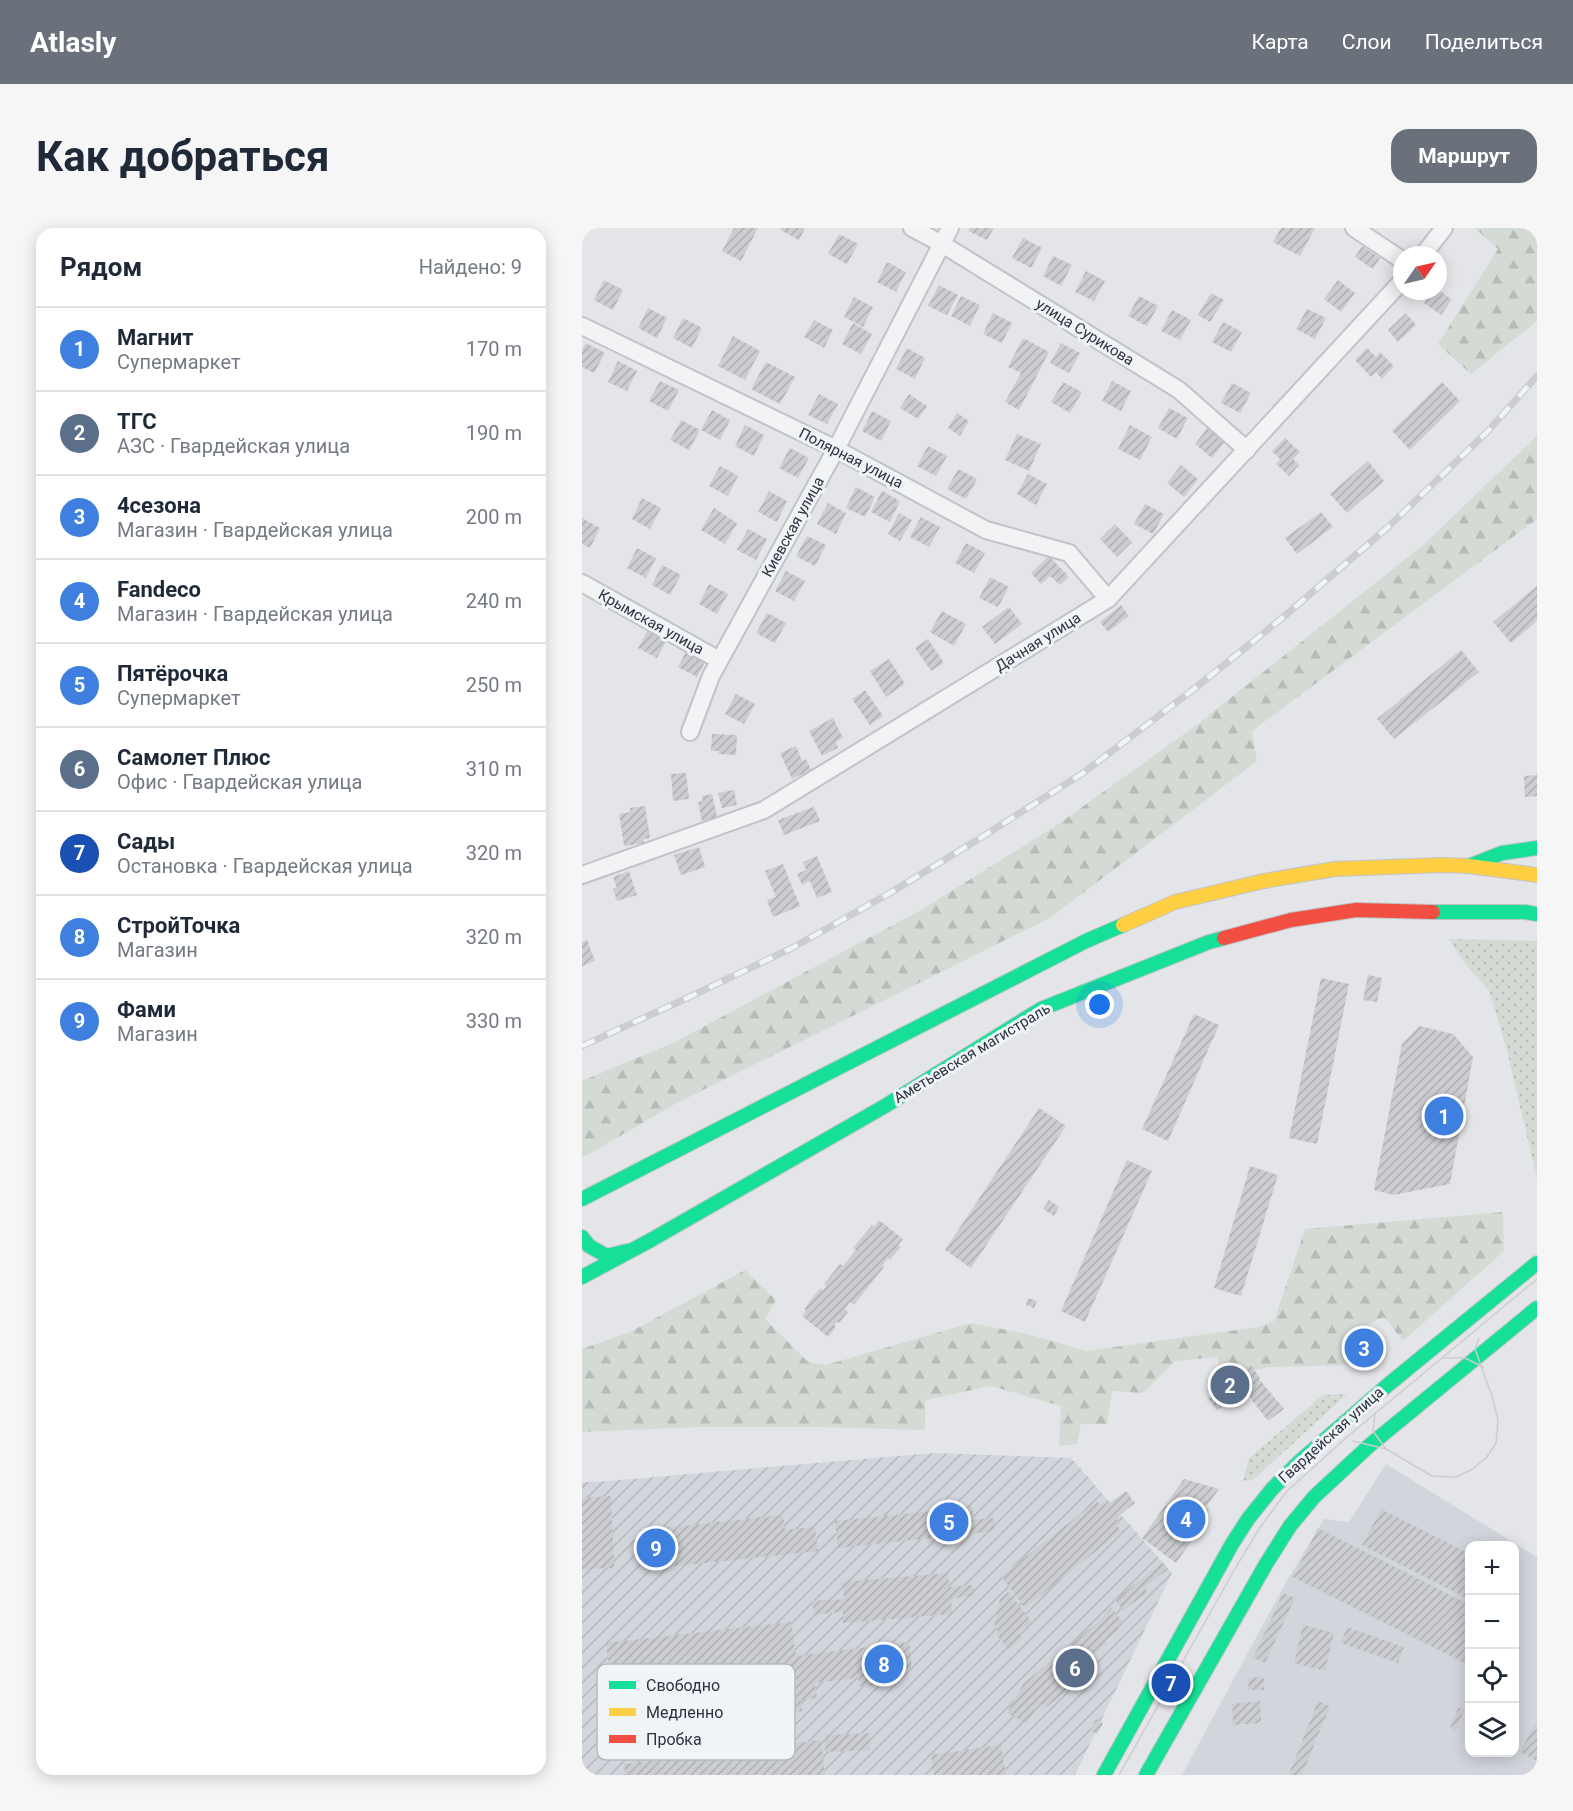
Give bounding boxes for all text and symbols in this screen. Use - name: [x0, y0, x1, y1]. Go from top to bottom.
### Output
- text: Atlasly: [30, 26, 116, 59]
- text: Карта: [1252, 30, 1309, 54]
- text: Слои: [1342, 30, 1392, 54]
- text: Поделиться: [1425, 30, 1543, 54]
- button: Маршрут: [1391, 129, 1537, 183]
- text: Как добраться: [36, 132, 330, 181]
- north arrow: [1393, 246, 1447, 300]
- text: Рядом: [60, 252, 142, 282]
- text: Найдено: 9: [419, 255, 522, 279]
- street label: улица Сурикова: [1033, 295, 1137, 369]
- text: Магнит: [117, 325, 193, 350]
- text: 1: [74, 337, 85, 361]
- text: 170 m: [466, 337, 522, 361]
- text: Супермаркет: [117, 350, 241, 374]
- text: ТГС: [117, 409, 157, 434]
- text: 2: [74, 421, 85, 445]
- text: 190 m: [466, 421, 522, 445]
- street label: Полярная улица: [796, 424, 906, 492]
- text: АЗС · Гвардейская улица: [117, 434, 350, 458]
- street label: Киевская улица: [758, 474, 828, 580]
- text: 4сезона: [117, 493, 201, 518]
- text: 3: [74, 505, 85, 529]
- text: 200 m: [466, 505, 522, 529]
- text: Магазин · Гвардейская улица: [117, 518, 393, 542]
- text: Fandeco: [117, 577, 201, 602]
- street label: Крымская улица: [595, 586, 707, 658]
- text: 4: [74, 589, 85, 613]
- text: 240 m: [466, 589, 522, 613]
- text: Магазин · Гвардейская улица: [117, 602, 393, 626]
- street label: Дачная улица: [992, 609, 1084, 675]
- text: Пятёрочка: [117, 661, 228, 686]
- text: 5: [74, 673, 85, 697]
- text: 250 m: [466, 673, 522, 697]
- text: Супермаркет: [117, 686, 241, 710]
- text: Самолет Плюс: [117, 745, 270, 770]
- text: 6: [74, 757, 85, 781]
- text: 310 m: [466, 757, 522, 781]
- text: Офис · Гвардейская улица: [117, 770, 362, 794]
- text: Сады: [117, 829, 175, 854]
- text: 7: [74, 841, 85, 865]
- text: 320 m: [466, 841, 522, 865]
- text: Остановка · Гвардейская улица: [117, 854, 413, 878]
- text: СтройТочка: [117, 913, 240, 938]
- text: 8: [74, 925, 85, 949]
- text: 320 m: [466, 925, 522, 949]
- text: Магазин: [117, 938, 198, 962]
- your location: [1085, 990, 1114, 1019]
- text: Фами: [117, 997, 176, 1022]
- street label: Аметьевская магистраль: [890, 999, 1054, 1107]
- text: 9: [74, 1009, 85, 1033]
- text: 330 m: [466, 1009, 522, 1033]
- text: Магазин: [117, 1022, 198, 1046]
- pin: 1: [1424, 1094, 1464, 1138]
- pin: 3: [1344, 1326, 1384, 1370]
- pin: 2: [1210, 1362, 1250, 1408]
- street label: Гвардейская улица: [1275, 1383, 1387, 1487]
- pin: 4: [1166, 1496, 1206, 1542]
- pin: 5: [930, 1500, 968, 1544]
- pin: 9: [636, 1526, 676, 1570]
- map controls: [1465, 1541, 1519, 1757]
- button: +: [1465, 1541, 1519, 1595]
- button: −: [1465, 1595, 1519, 1649]
- pin: 8: [864, 1642, 904, 1686]
- pin: 6: [1056, 1646, 1094, 1690]
- button: locate: [1465, 1649, 1519, 1703]
- pin: 7: [1152, 1660, 1190, 1706]
- legend: [597, 1664, 795, 1760]
- text: Свободно: [646, 1676, 720, 1695]
- text: Медленно: [646, 1703, 723, 1722]
- button: layers: [1465, 1703, 1519, 1757]
- text: Пробка: [646, 1730, 702, 1749]

